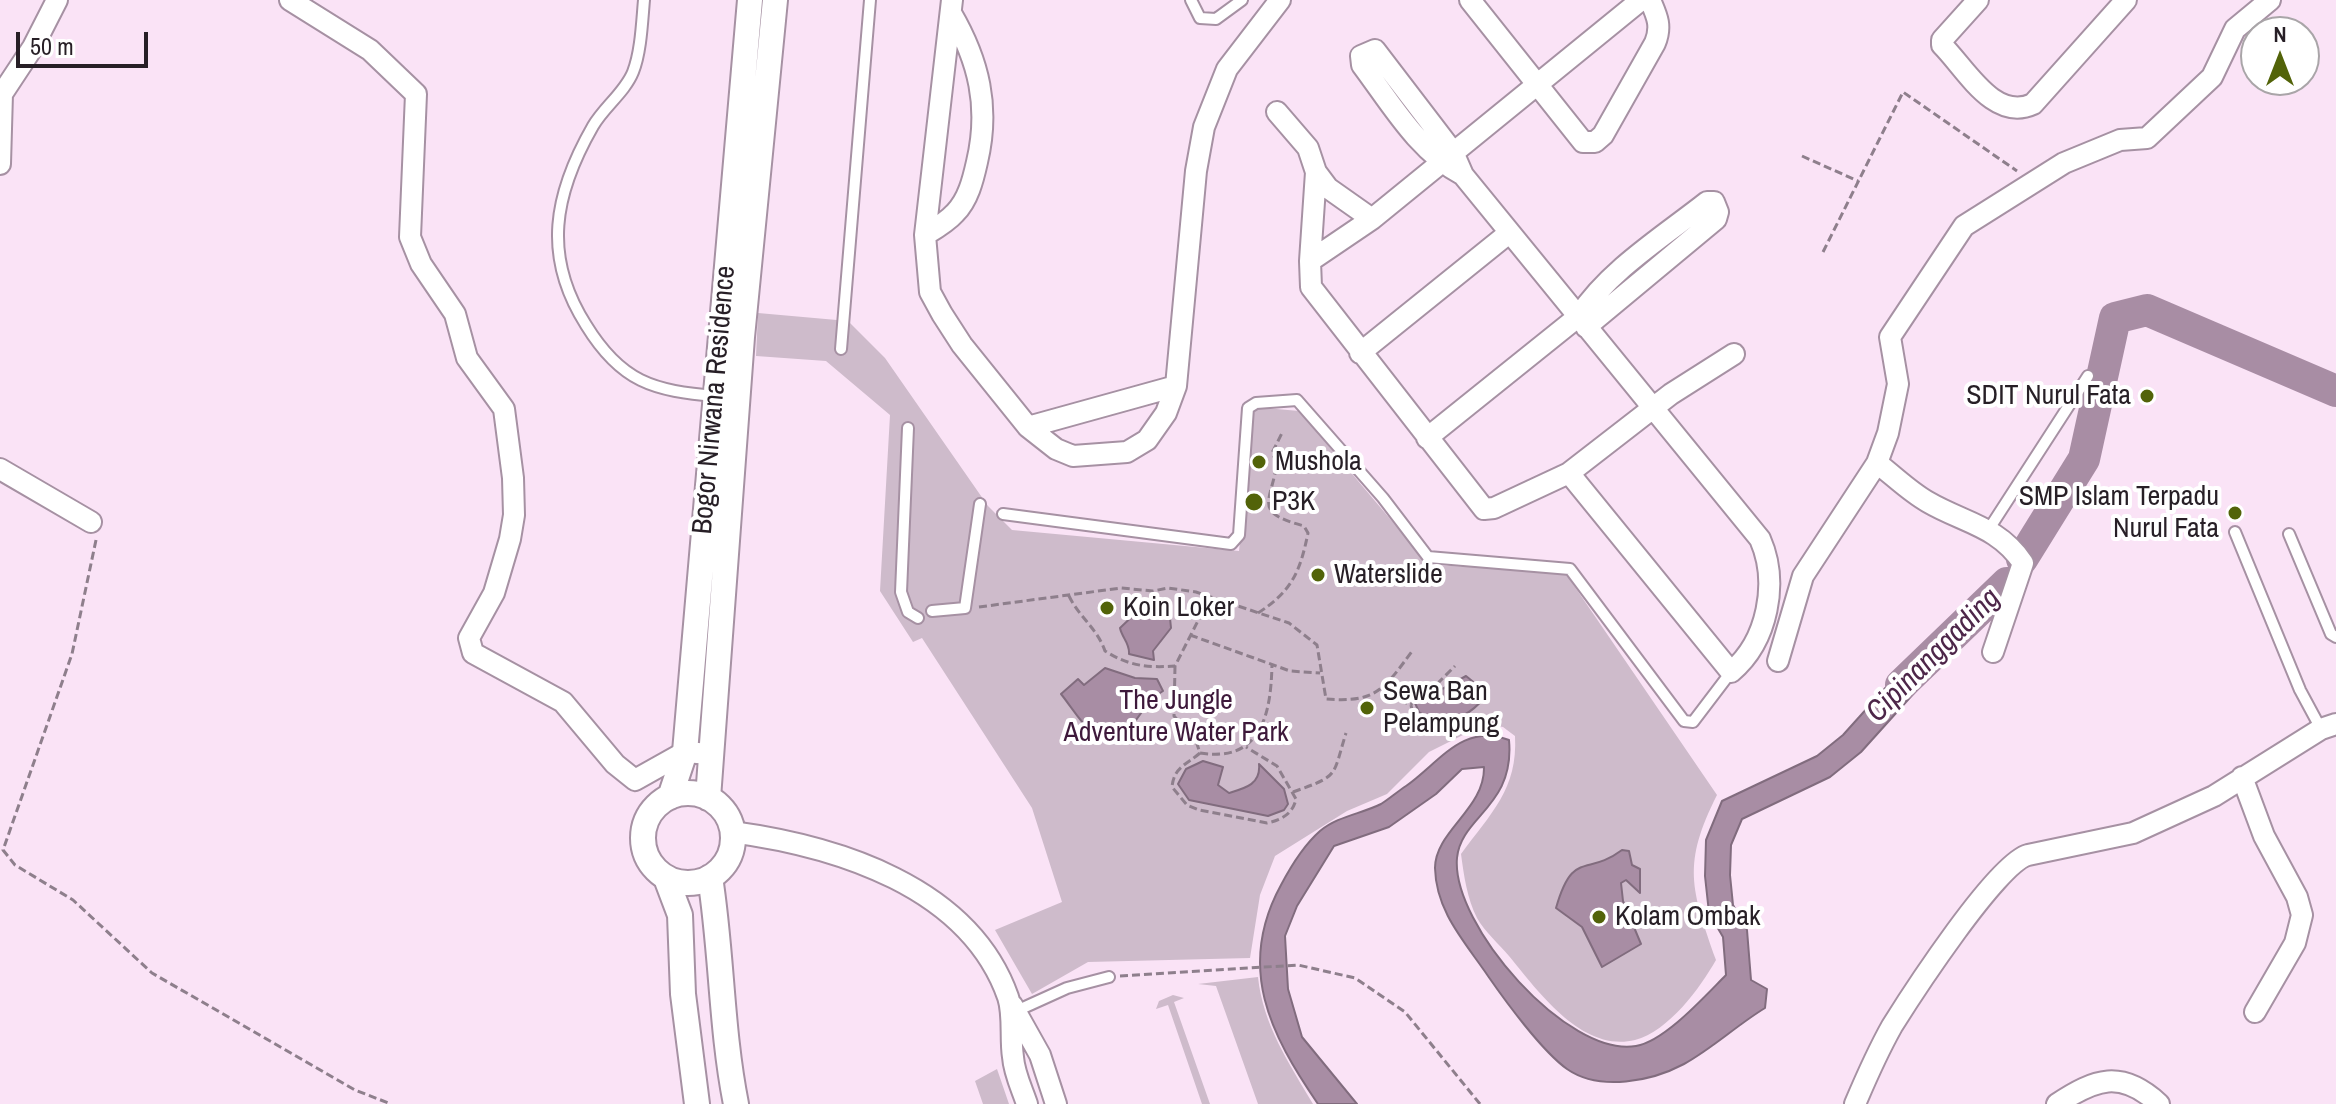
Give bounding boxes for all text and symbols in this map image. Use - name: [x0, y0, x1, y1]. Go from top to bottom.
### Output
- scale bar: [20, 16, 152, 66]
- north arrow: [2240, 16, 2320, 96]
- text: N: [2273, 19, 2287, 49]
- text: 50 m: [30, 30, 74, 62]
- street label: Bogor Nirwana Residence: [687, 264, 743, 536]
- place label: SDIT Nurul Fata: [1966, 379, 2131, 413]
- marker: SDIT Nurul Fata: [2138, 387, 2156, 405]
- place label: Mushola: [1275, 445, 1362, 479]
- marker: Mushola: [1250, 453, 1268, 471]
- place label: SMP Islam Terpadu Nurul Fata: [2019, 480, 2219, 546]
- place label: P3K: [1272, 485, 1315, 519]
- marker: P3K: [1243, 491, 1265, 513]
- marker: SMP Islam Terpadu Nurul Fata: [2226, 504, 2244, 522]
- place label: Waterslide: [1334, 558, 1443, 592]
- marker: Waterslide: [1309, 566, 1327, 584]
- water label: Cipinanggading: [1859, 581, 2009, 731]
- place label: Koin Loker: [1123, 591, 1234, 625]
- marker: Koin Loker: [1098, 599, 1116, 617]
- place label: Sewa Ban Pelampung: [1383, 675, 1499, 741]
- park label: The Jungle Adventure Water Park: [1063, 684, 1289, 750]
- marker: Sewa Ban Pelampung: [1358, 699, 1376, 717]
- place label: Kolam Ombak: [1615, 900, 1760, 934]
- marker: Kolam Ombak: [1590, 908, 1608, 926]

